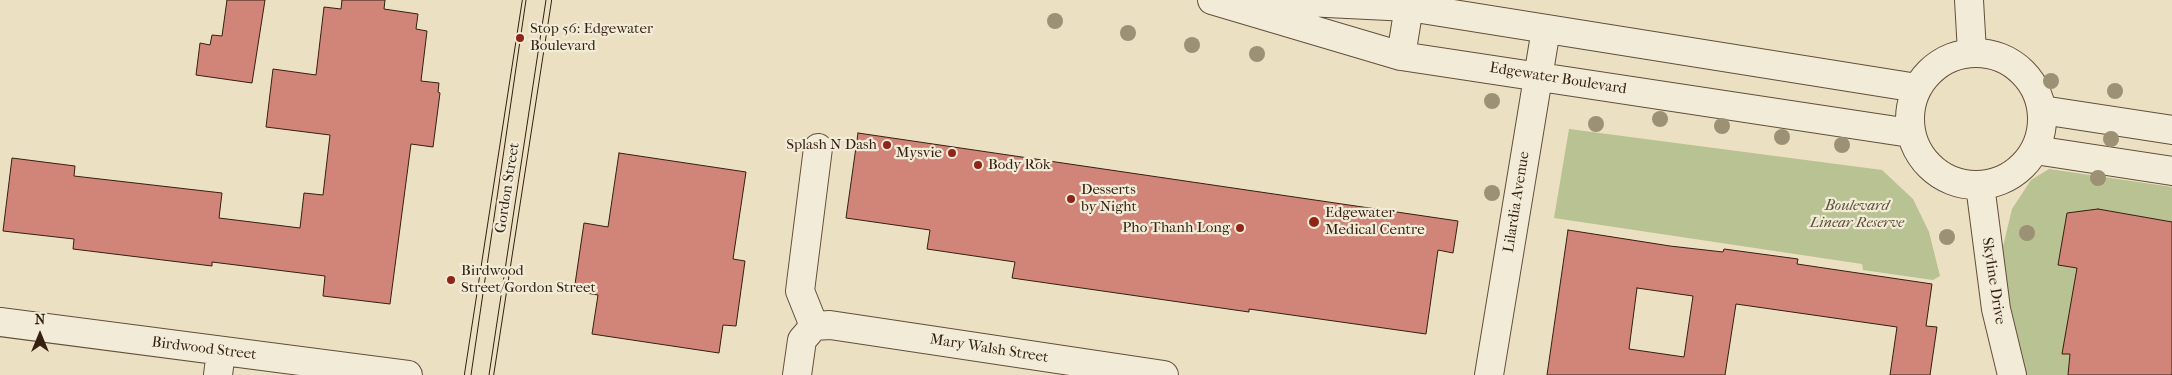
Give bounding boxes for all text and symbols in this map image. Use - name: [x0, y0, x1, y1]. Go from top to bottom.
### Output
- place label: Stop 56: Edgewater Boulevard: [530, 20, 653, 55]
- marker: Stop 56: Edgewater Boulevard: [514, 32, 526, 44]
- street label: Edgewater Boulevard: [1488, 59, 1628, 99]
- place label: Splash N Dash: [786, 136, 877, 154]
- marker: Splash N Dash: [881, 139, 893, 151]
- street label: Gordon Street: [492, 141, 524, 235]
- place label: Mysvie: [896, 144, 942, 162]
- marker: Mysvie: [946, 147, 958, 159]
- street label: Lilardia Avenue: [1500, 150, 1534, 254]
- place label: Body Rok: [988, 156, 1050, 174]
- marker: Body Rok: [972, 159, 984, 171]
- place label: Desserts by Night: [1081, 181, 1137, 216]
- marker: Desserts by Night: [1065, 193, 1077, 205]
- park label: Boulevard Linear Reserve: [1810, 197, 1904, 232]
- place label: Edgewater Medical Centre: [1325, 204, 1425, 239]
- marker: Edgewater Medical Centre: [1307, 215, 1321, 229]
- place label: Pho Thanh Long: [1122, 219, 1230, 237]
- marker: Pho Thanh Long: [1234, 222, 1246, 234]
- street label: Skyline Drive: [1977, 236, 2009, 326]
- place label: Birdwood Street/Gordon Street: [461, 262, 596, 297]
- marker: Birdwood Street/Gordon Street: [445, 274, 457, 286]
- north arrow: [15, 310, 65, 360]
- text: N: [35, 311, 45, 328]
- street label: Mary Walsh Street: [928, 331, 1050, 367]
- street label: Birdwood Street: [151, 334, 257, 364]

